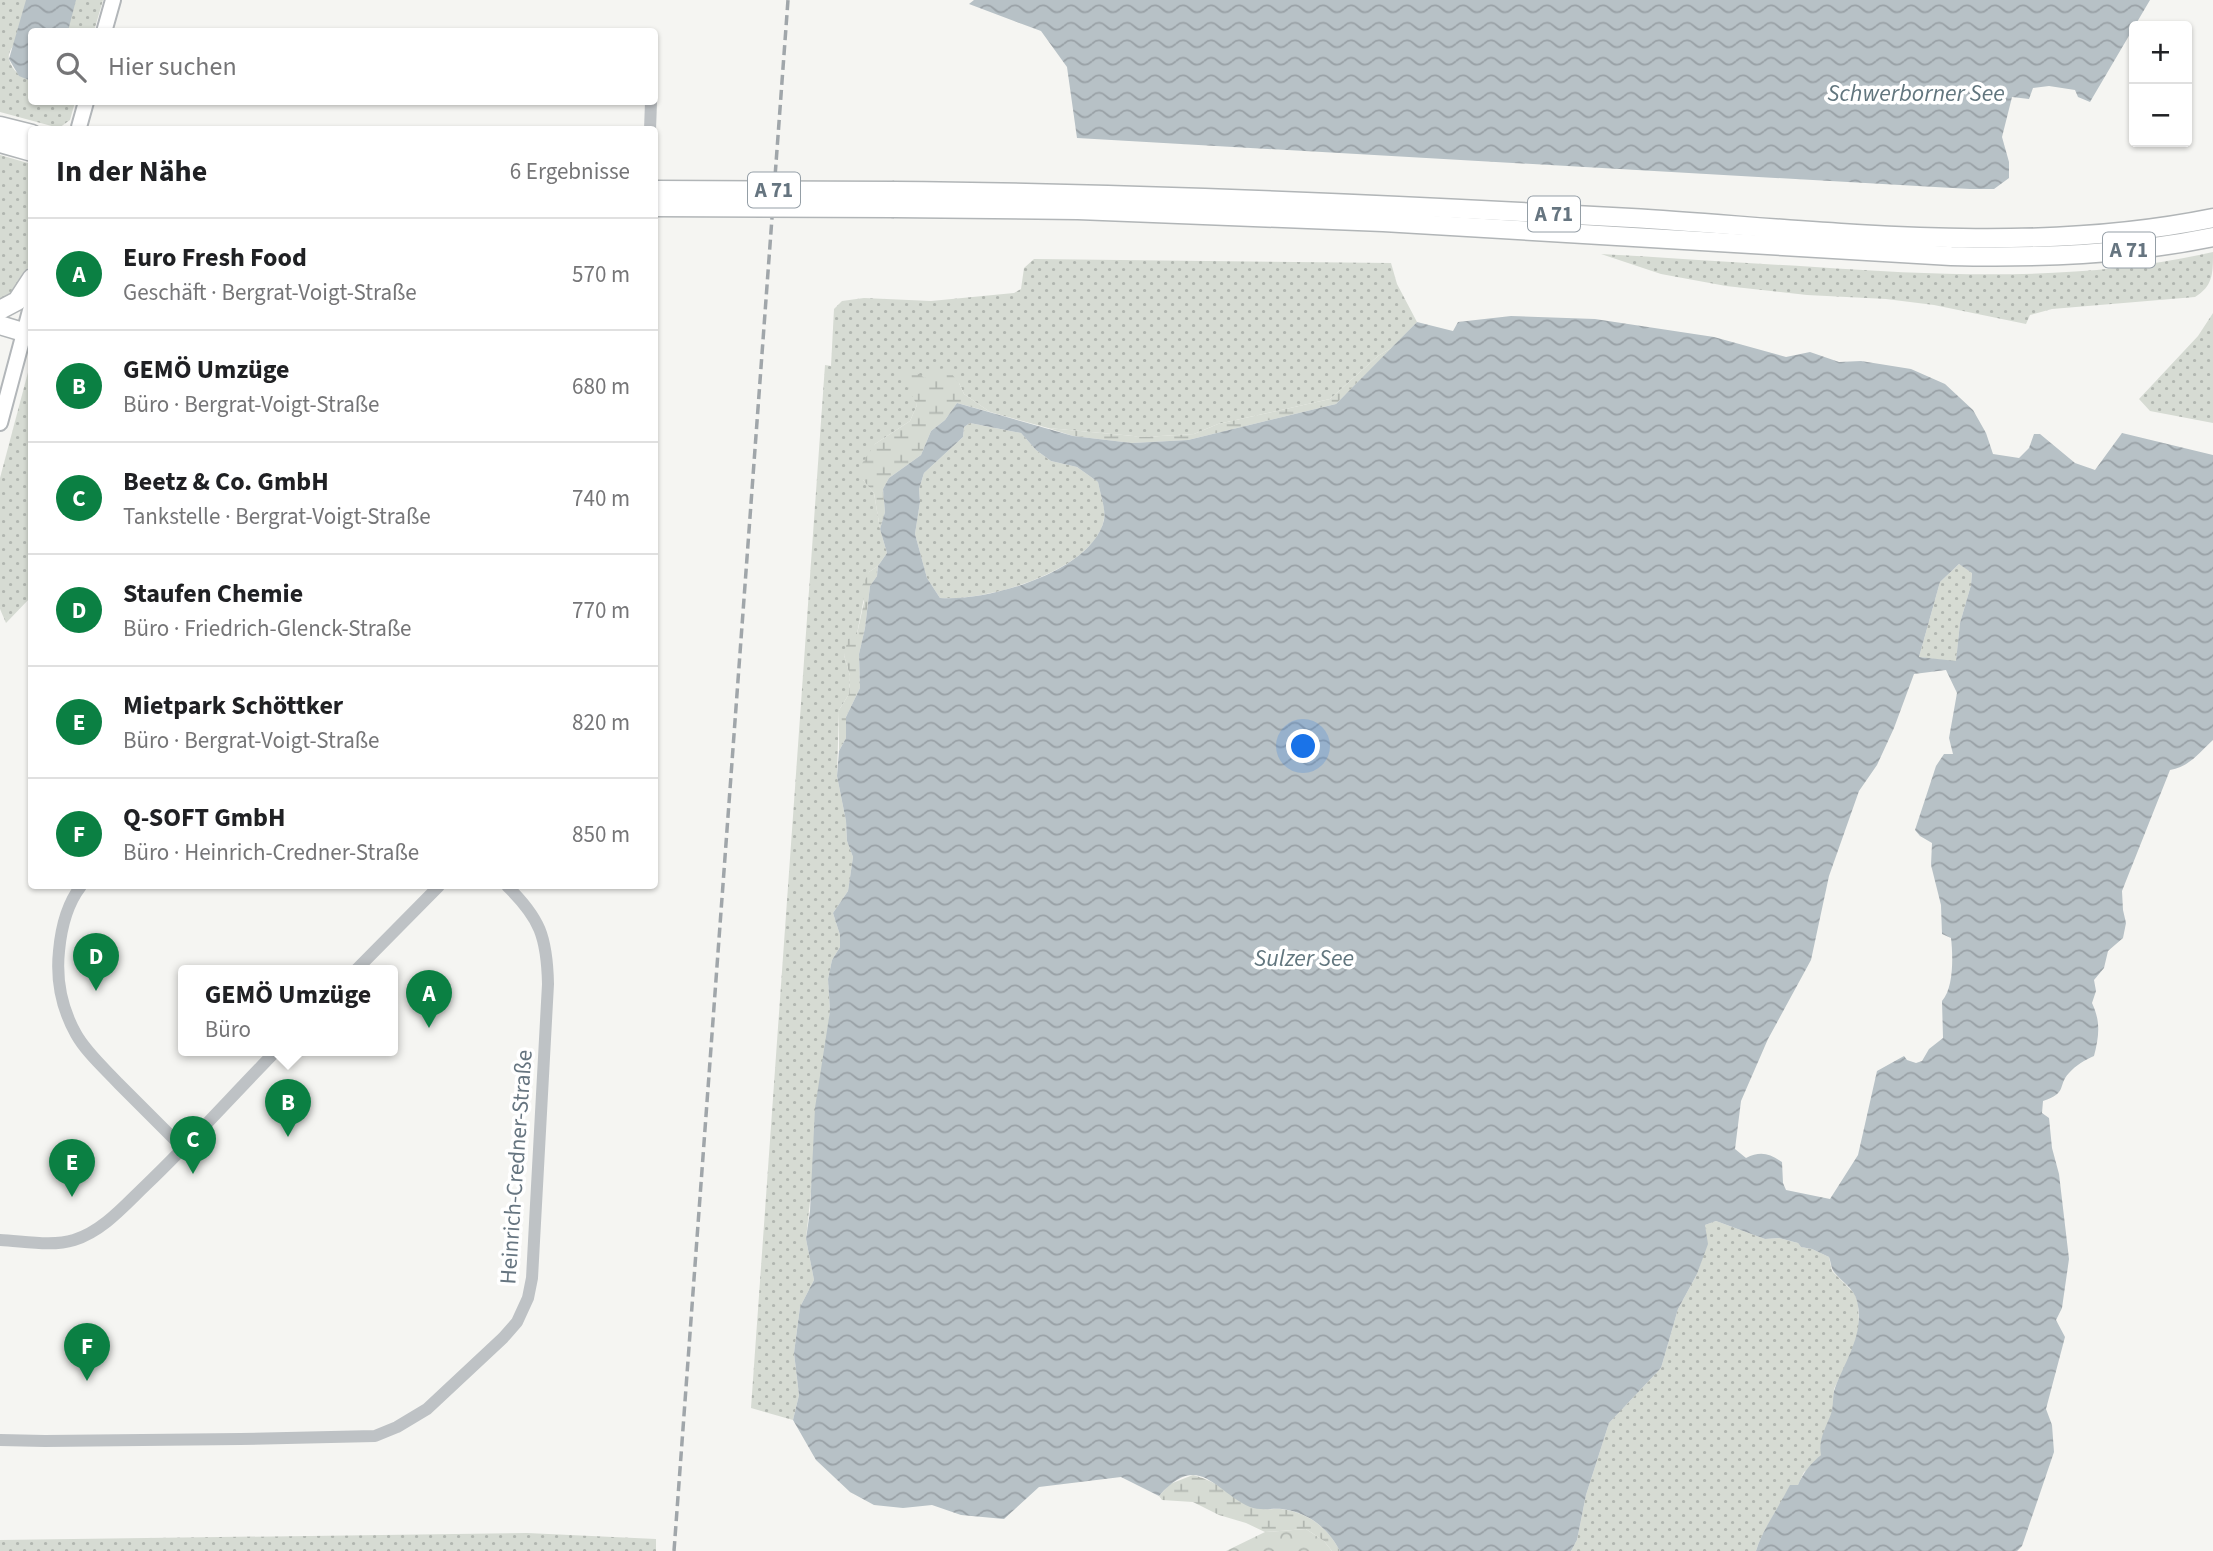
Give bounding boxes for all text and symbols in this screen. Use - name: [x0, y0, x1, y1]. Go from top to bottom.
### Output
- map controls: [2129, 21, 2192, 147]
- button: +: [2129, 21, 2192, 84]
- search box: [28, 28, 658, 105]
- icon: search: [52, 48, 90, 86]
- text: Hier suchen: [108, 48, 237, 85]
- water label: Schwerborner See: [1827, 76, 2005, 111]
- button: −: [2129, 84, 2192, 147]
- text: In der Nähe: [56, 150, 207, 193]
- text: 6 Ergebnisse: [510, 155, 630, 188]
- road number: A 71: [748, 172, 800, 208]
- road number: A 71: [1528, 196, 1580, 232]
- road number: A 71: [2103, 232, 2155, 268]
- text: Euro Fresh Food: [123, 239, 307, 276]
- text: A: [72, 258, 86, 291]
- text: 570 m: [572, 258, 630, 291]
- text: Geschäft · Bergrat-Voigt-Straße: [123, 276, 417, 309]
- text: GEMÖ Umzüge: [123, 351, 290, 388]
- text: B: [72, 370, 86, 403]
- text: 680 m: [572, 370, 630, 403]
- text: Büro · Bergrat-Voigt-Straße: [123, 388, 379, 421]
- text: Beetz & Co. GmbH: [123, 463, 329, 500]
- text: C: [72, 482, 86, 515]
- text: 740 m: [572, 482, 630, 515]
- text: Tankstelle · Bergrat-Voigt-Straße: [123, 500, 431, 533]
- text: Staufen Chemie: [123, 575, 303, 612]
- text: D: [72, 594, 86, 627]
- text: 770 m: [572, 594, 630, 627]
- text: Büro · Friedrich-Glenck-Straße: [123, 612, 412, 645]
- text: Mietpark Schöttker: [123, 687, 343, 724]
- text: E: [73, 706, 85, 739]
- text: 820 m: [572, 706, 630, 739]
- text: Büro · Bergrat-Voigt-Straße: [123, 724, 379, 757]
- your location: [1286, 729, 1320, 763]
- text: Q-SOFT GmbH: [123, 799, 286, 836]
- text: F: [73, 818, 85, 851]
- text: 850 m: [572, 818, 630, 851]
- text: Büro · Heinrich-Credner-Straße: [123, 836, 419, 869]
- pin: D: [73, 933, 119, 991]
- water label: Sulzer See: [1254, 941, 1354, 976]
- popup: [178, 965, 398, 1056]
- pin: A: [406, 970, 452, 1028]
- text: GEMÖ Umzüge: [205, 976, 371, 1013]
- text: Büro: [205, 1013, 251, 1046]
- street label: Heinrich-Credner-Straße: [491, 1049, 541, 1285]
- pin: B: [265, 1079, 311, 1137]
- pin: C: [170, 1116, 216, 1174]
- pin: E: [49, 1139, 95, 1197]
- pin: F: [64, 1323, 110, 1381]

